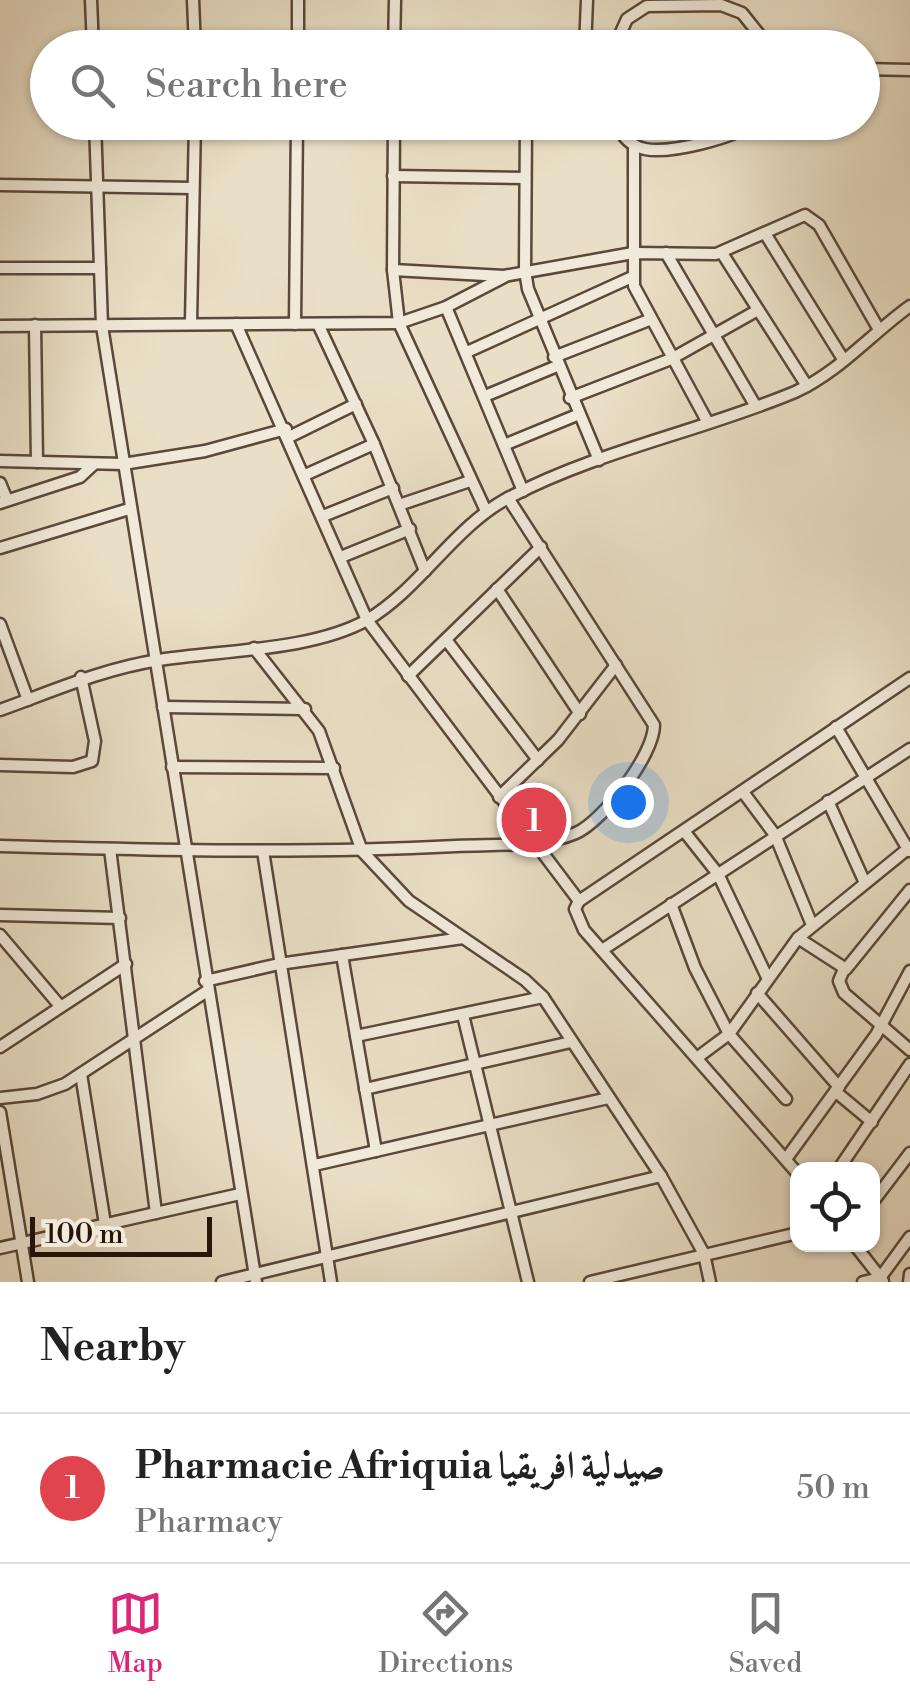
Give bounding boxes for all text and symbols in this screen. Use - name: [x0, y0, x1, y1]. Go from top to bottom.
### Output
- search box: [30, 30, 880, 140]
- icon: search: [65, 58, 120, 113]
- text: Search here: [145, 62, 348, 109]
- your location: [603, 777, 654, 828]
- pin: 1: [502, 782, 566, 858]
- map controls: [790, 1162, 880, 1252]
- button: locate: [790, 1162, 880, 1252]
- scale bar: [30, 1212, 212, 1256]
- text: 100 m: [45, 1217, 124, 1252]
- text: Nearby: [40, 1321, 185, 1374]
- text: Pharmacie Afriquia صيدلية افريقيا: [135, 1443, 665, 1490]
- text: 1: [65, 1468, 80, 1508]
- text: 50 m: [797, 1468, 870, 1508]
- text: Pharmacy: [135, 1502, 283, 1542]
- tab: Map: [108, 1586, 163, 1681]
- tab: Directions: [378, 1586, 513, 1681]
- tab: Saved: [729, 1586, 802, 1681]

